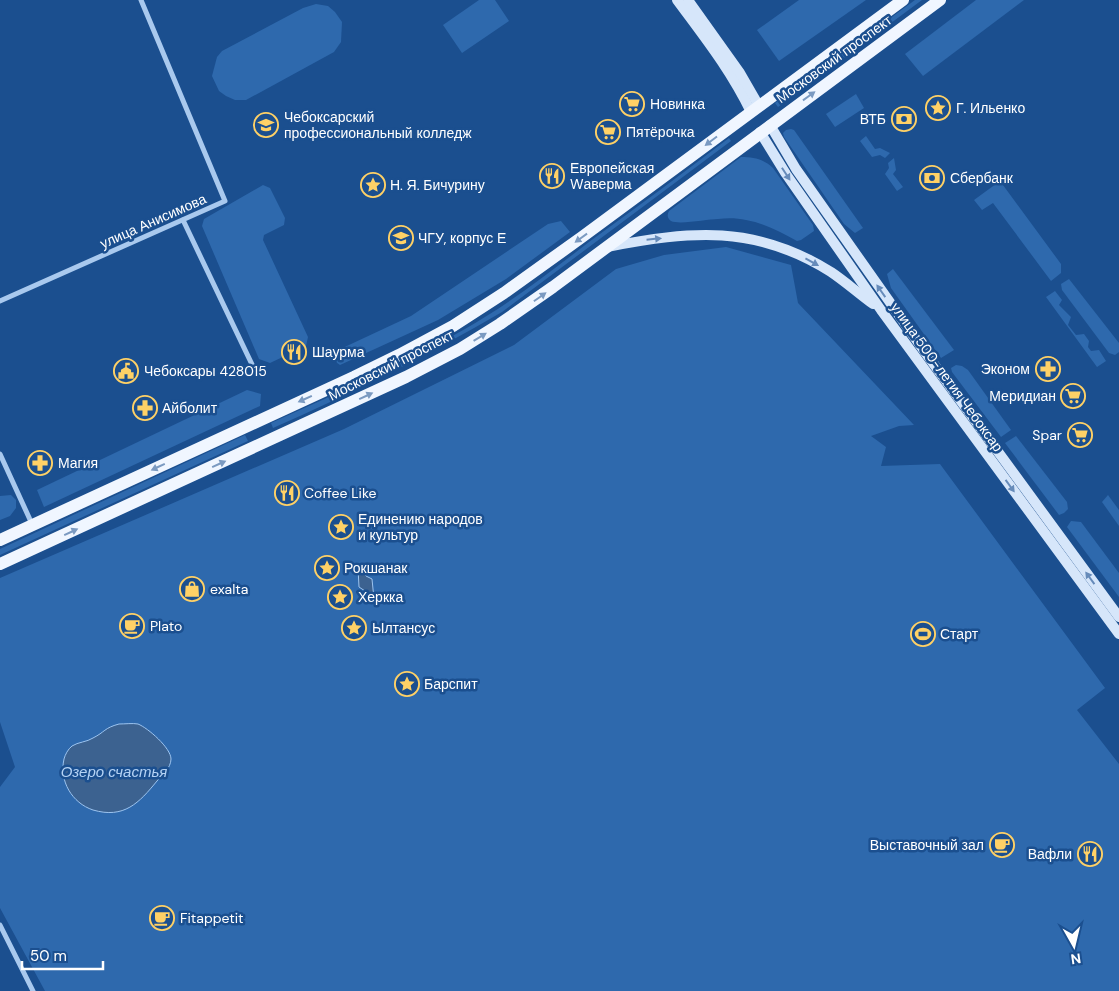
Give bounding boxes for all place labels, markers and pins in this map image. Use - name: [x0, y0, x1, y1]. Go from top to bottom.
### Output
- supermarket icon: Новинка: [619, 91, 645, 117]
- place label: Новинка: [650, 95, 705, 113]
- place icon: Г. Ильенко: [925, 95, 951, 121]
- place label: Г. Ильенко: [956, 99, 1025, 117]
- bank icon: ВТБ: [891, 106, 917, 132]
- place label: Чебоксарский профессиональный колледж: [284, 108, 472, 142]
- place label: ВТБ: [860, 110, 886, 128]
- school or university icon: Чебоксарский профессиональный колледж: [253, 112, 279, 138]
- supermarket icon: Пятёрочка: [595, 119, 621, 145]
- place label: Пятёрочка: [626, 123, 695, 141]
- place label: Европейская Wаверма: [570, 159, 654, 193]
- restaurant icon: Европейская Wаверма: [539, 163, 565, 189]
- bank icon: Сбербанк: [919, 165, 945, 191]
- place label: Сбербанк: [950, 169, 1014, 187]
- place icon: Н. Я. Бичурину: [360, 172, 386, 198]
- place label: Н. Я. Бичурину: [390, 176, 485, 194]
- school or university icon: ЧГУ, корпус Е: [388, 225, 414, 251]
- place label: ЧГУ, корпус Е: [418, 229, 506, 247]
- restaurant icon: Шаурма: [281, 339, 307, 365]
- place label: Шаурма: [312, 343, 365, 361]
- pharmacy icon: Эконом: [1035, 356, 1061, 382]
- public building icon: Чебоксары 428015: [113, 358, 139, 384]
- place label: Эконом: [981, 360, 1030, 378]
- place label: Чебоксары 428015: [144, 362, 267, 380]
- supermarket icon: Меридиан: [1060, 383, 1086, 409]
- place label: Меридиан: [989, 387, 1056, 405]
- pharmacy icon: Айболит: [132, 395, 158, 421]
- place label: Айболит: [162, 399, 218, 417]
- supermarket icon: Spar: [1067, 422, 1093, 448]
- place label: Spar: [1032, 426, 1062, 444]
- pharmacy icon: Магия: [27, 450, 53, 476]
- place label: Магия: [58, 454, 98, 472]
- restaurant icon: Coffee Like: [274, 480, 300, 506]
- place label: Coffee Like: [304, 484, 376, 502]
- place label: Единению народов и культур: [358, 510, 483, 544]
- place icon: Единению народов и культур: [328, 514, 354, 540]
- place icon: Рокшанак: [314, 555, 340, 581]
- place label: Рокшанак: [344, 559, 408, 577]
- shop icon: exalta: [179, 576, 205, 602]
- place label: exalta: [210, 580, 248, 598]
- place icon: Херкка: [327, 584, 353, 610]
- place label: Херкка: [358, 588, 403, 606]
- cafe icon: Plato: [119, 613, 145, 639]
- place icon: Ылтансус: [341, 615, 367, 641]
- place label: Plato: [150, 617, 182, 635]
- place label: Ылтансус: [372, 619, 435, 637]
- sports icon: Старт: [910, 621, 936, 647]
- place label: Старт: [940, 625, 979, 643]
- place icon: Барспит: [394, 671, 420, 697]
- place label: Барспит: [424, 675, 478, 693]
- cafe icon: Выставочный зал: [989, 832, 1015, 858]
- place label: Выставочный зал: [870, 836, 984, 854]
- restaurant icon: Вафли: [1077, 841, 1103, 867]
- place label: Вафли: [1028, 845, 1072, 863]
- cafe icon: Fitappetit: [149, 905, 175, 931]
- place label: Fitappetit: [180, 909, 244, 927]

